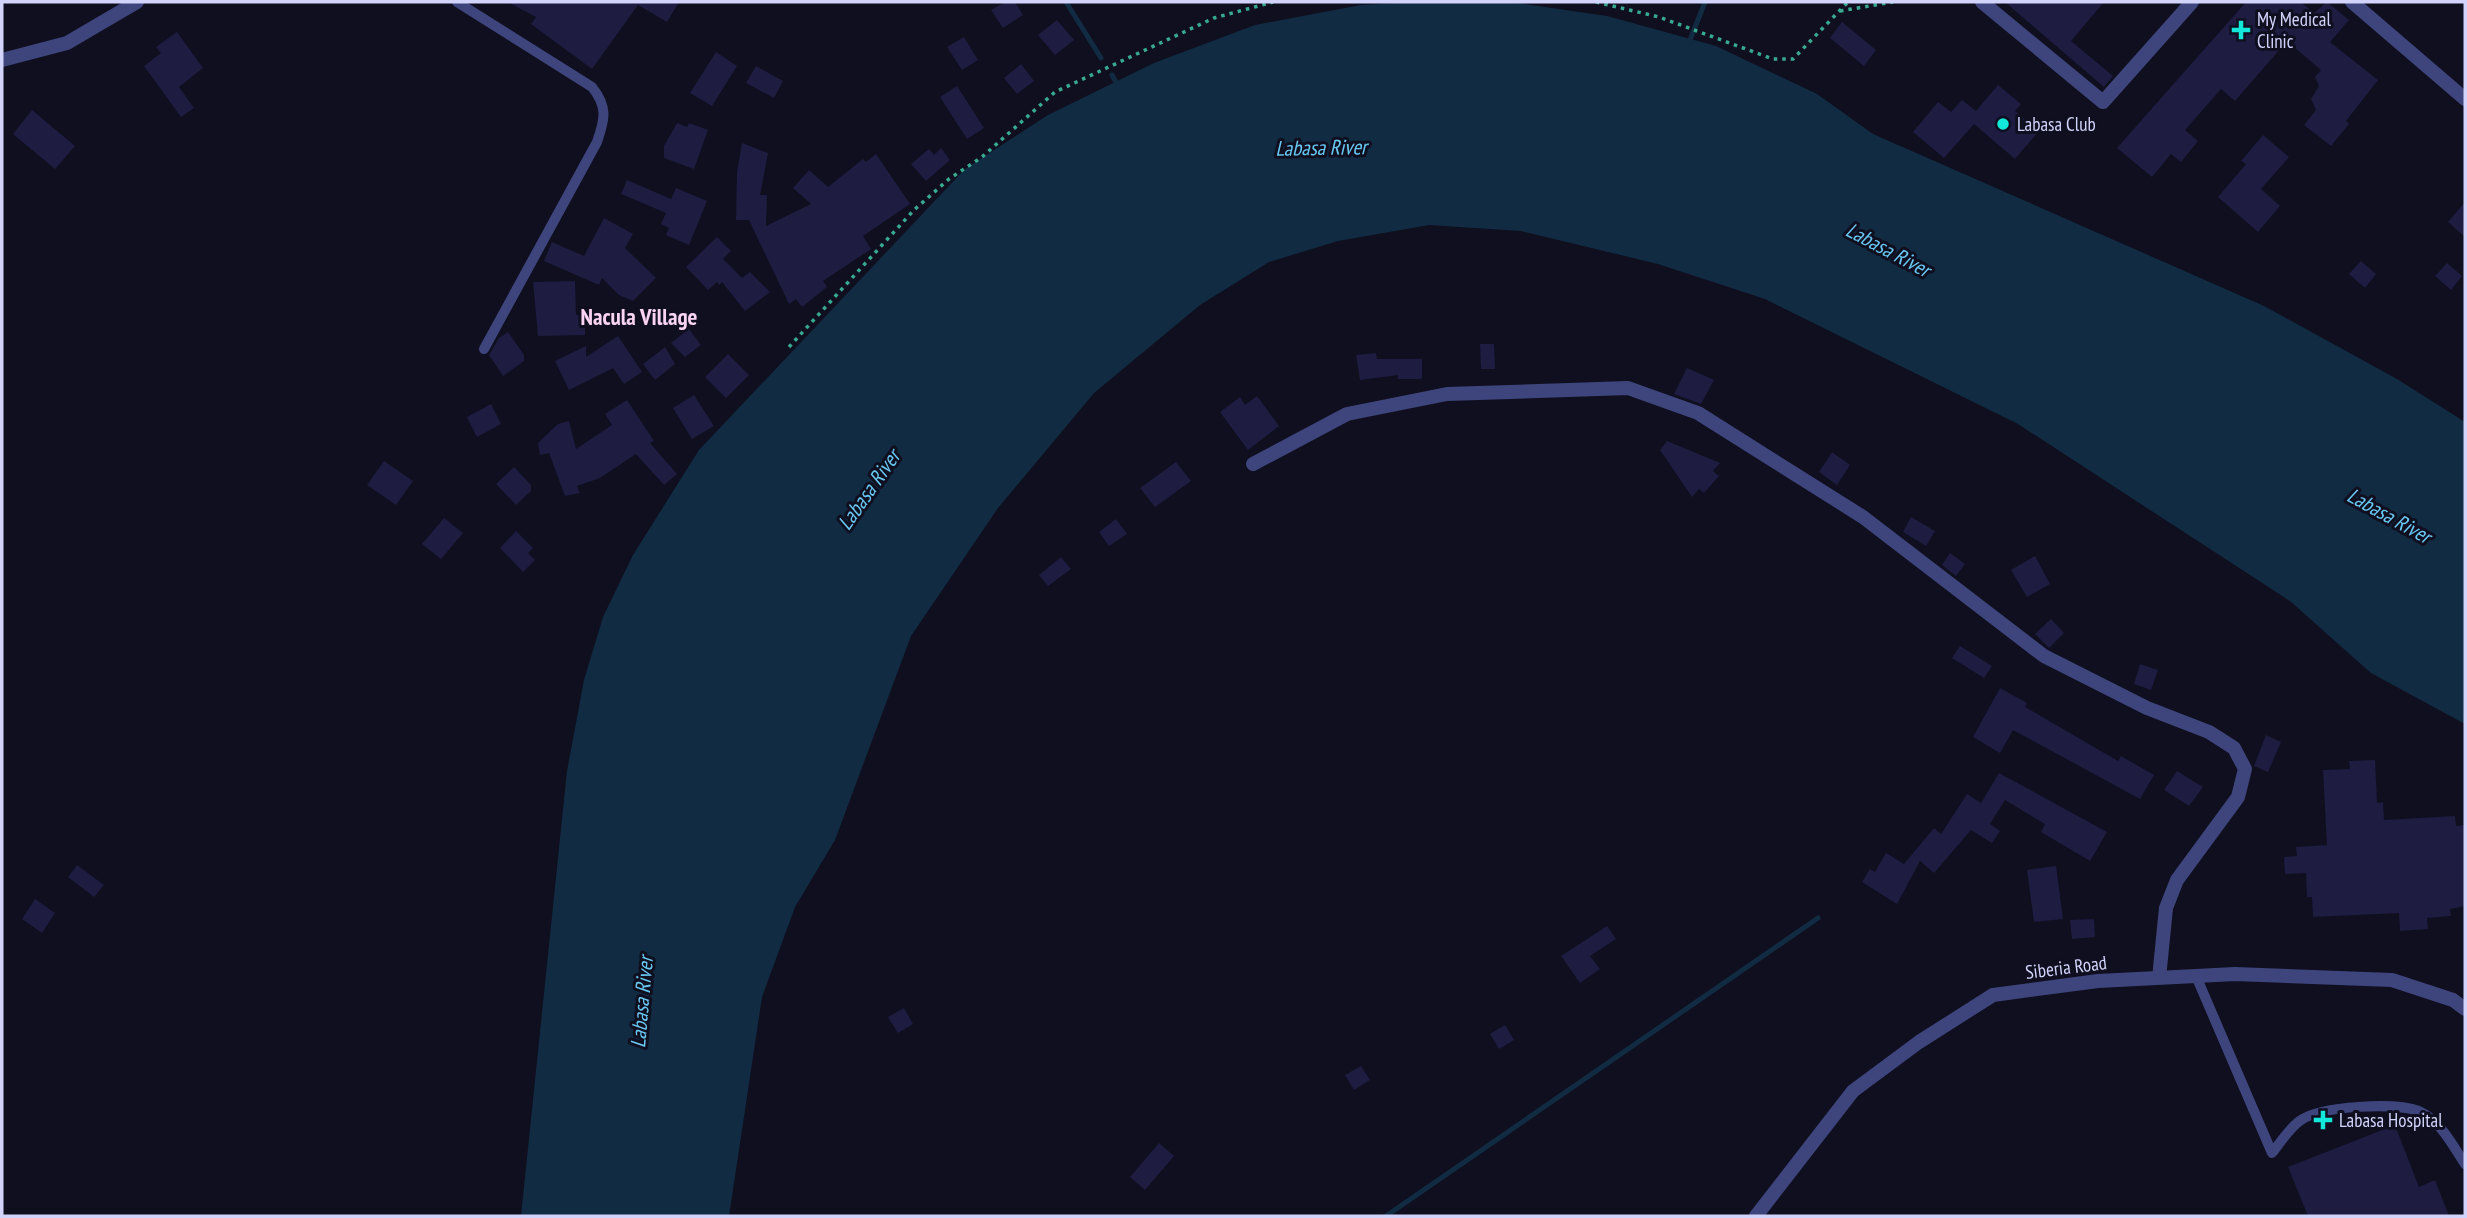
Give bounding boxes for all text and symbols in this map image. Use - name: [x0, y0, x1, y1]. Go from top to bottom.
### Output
- place label: My Medical Clinic: [2257, 7, 2331, 53]
- marker: My Medical Clinic: [2231, 20, 2251, 40]
- place label: Labasa Club: [2017, 112, 2096, 136]
- marker: Labasa Club: [1995, 116, 2011, 132]
- water label: Labasa River: [1275, 133, 1370, 162]
- water label: Labasa River: [1842, 216, 1938, 284]
- district label: Nacula Village: [581, 302, 698, 331]
- water label: Labasa River: [831, 442, 908, 535]
- water label: Labasa River: [2343, 482, 2439, 551]
- street label: Siberia Road: [2024, 950, 2108, 984]
- water label: Labasa River: [624, 952, 659, 1049]
- place label: Labasa Hospital: [2339, 1108, 2443, 1132]
- marker: Labasa Hospital: [2313, 1110, 2333, 1130]

